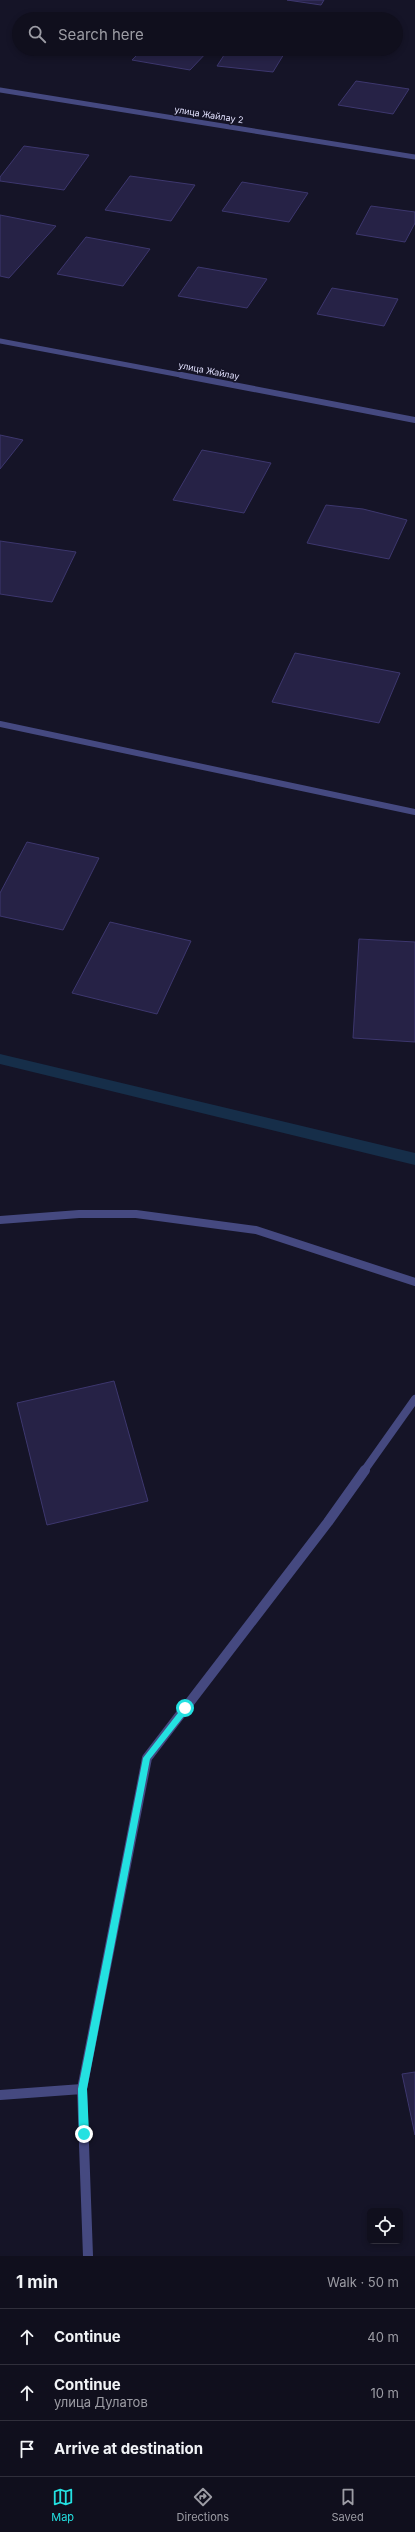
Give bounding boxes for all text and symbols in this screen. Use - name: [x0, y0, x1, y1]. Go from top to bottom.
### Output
- search box: [12, 12, 403, 56]
- icon: search: [26, 23, 48, 45]
- text: Search here: [58, 25, 144, 44]
- street label: улица Жайлау 2: [174, 104, 244, 125]
- street label: улица Жайлау: [178, 359, 240, 382]
- route start: [176, 1699, 194, 1717]
- route end: [75, 2125, 93, 2143]
- map controls: [367, 2208, 403, 2244]
- button: locate: [367, 2208, 403, 2244]
- text: 1 min: [16, 2272, 58, 2292]
- text: Walk · 50 m: [327, 2274, 399, 2290]
- icon: ahead: [16, 2326, 38, 2348]
- text: Continue: [54, 2327, 121, 2346]
- text: 40 m: [367, 2329, 399, 2345]
- text: Continue: [54, 2375, 121, 2394]
- icon: ahead: [16, 2382, 38, 2404]
- text: 10 m: [370, 2385, 399, 2401]
- text: улица Дулатов: [54, 2394, 148, 2410]
- icon: arrive: [16, 2438, 38, 2460]
- text: Arrive at destination: [54, 2439, 203, 2458]
- tab: Map: [51, 2486, 74, 2524]
- tab: Directions: [177, 2486, 229, 2524]
- tab: Saved: [332, 2486, 364, 2524]

